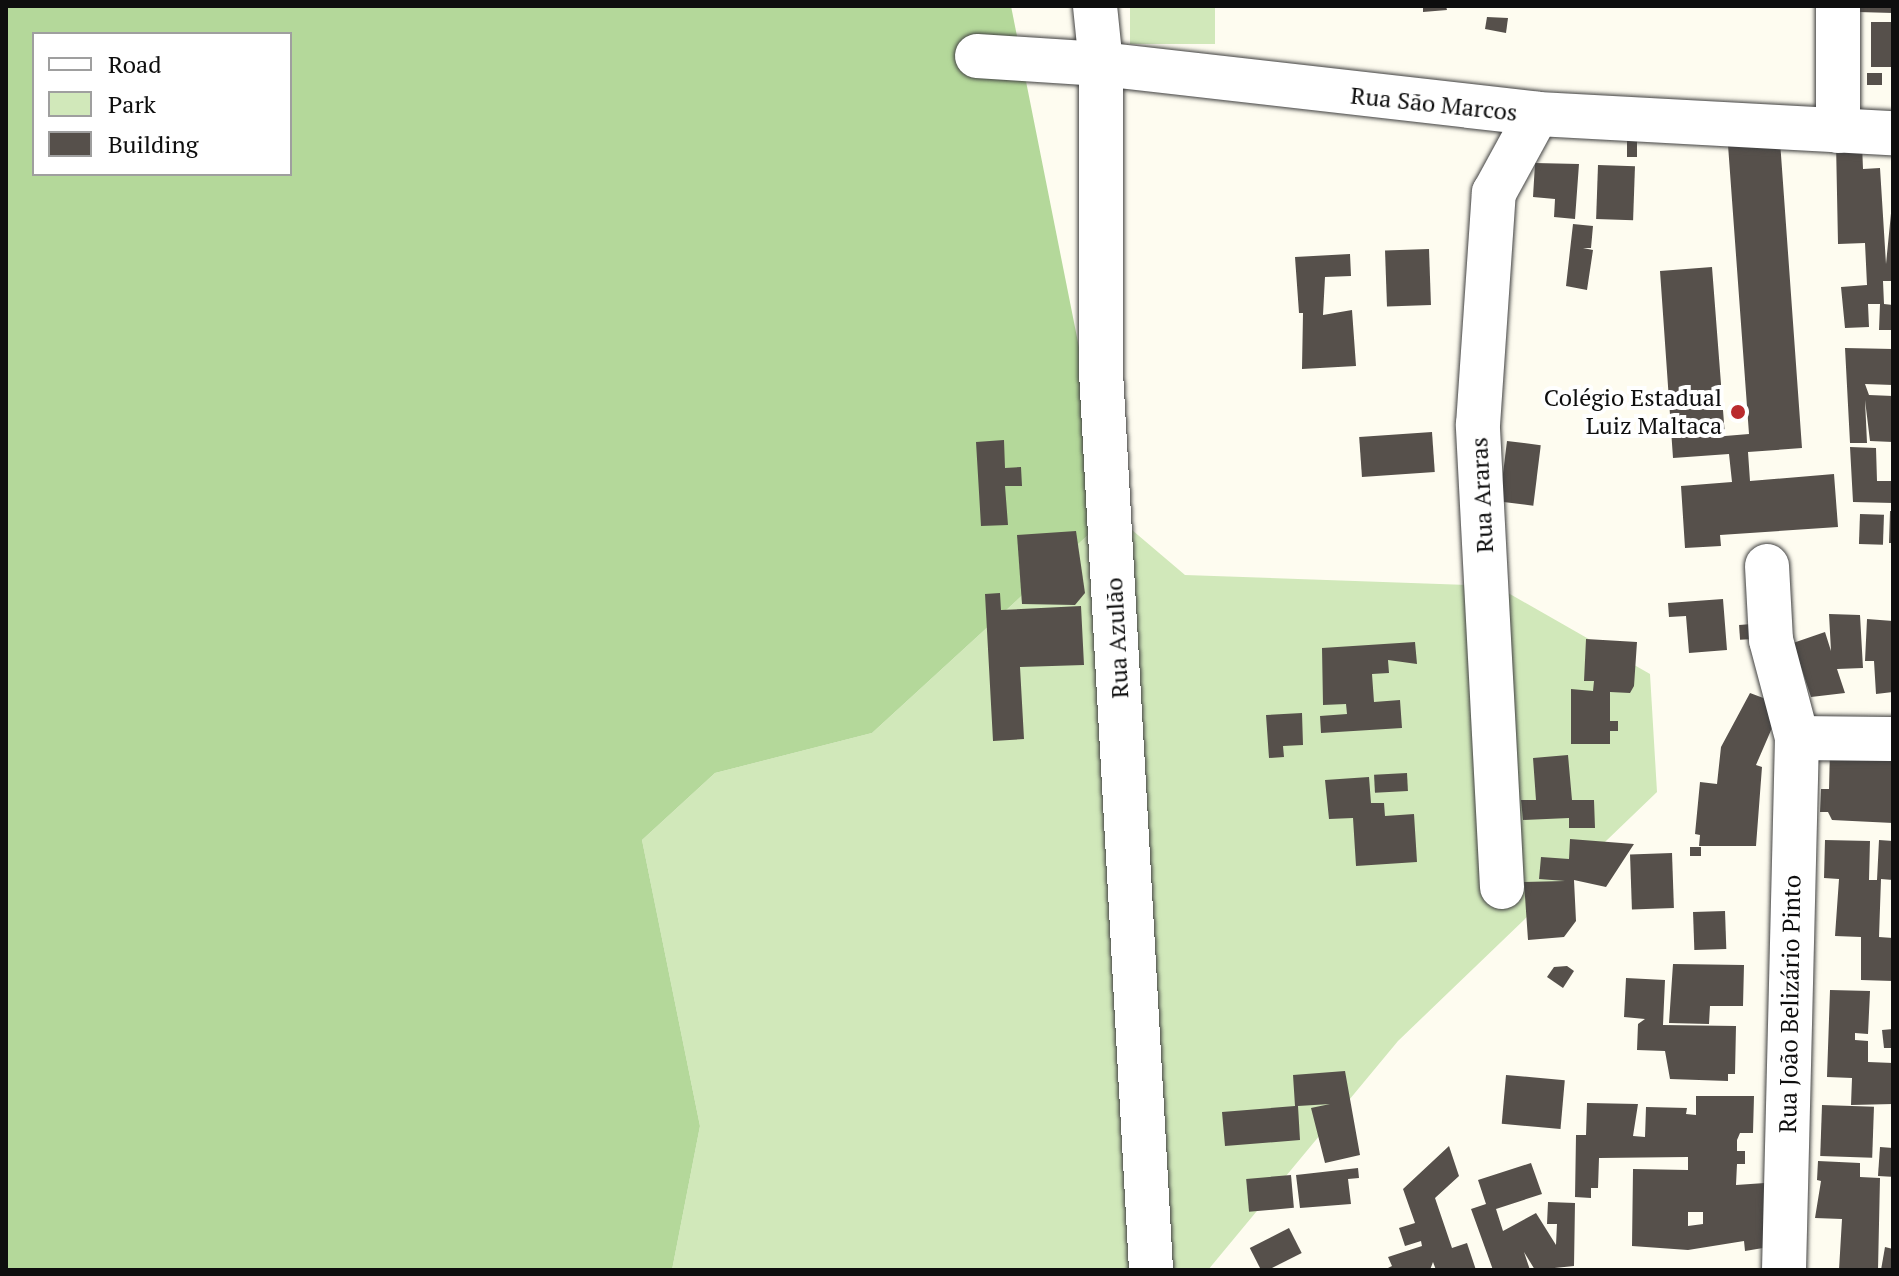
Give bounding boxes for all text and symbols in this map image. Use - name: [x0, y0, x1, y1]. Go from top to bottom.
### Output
- legend: [32, 32, 292, 176]
- text: Road: [108, 48, 162, 80]
- street label: Rua São Marcos: [1349, 81, 1519, 127]
- text: Park: [108, 88, 156, 120]
- text: Building: [108, 128, 198, 160]
- place label: Colégio Estadual Luiz Maltaca: [1544, 384, 1722, 440]
- marker: Colégio Estadual Luiz Maltaca: [1729, 403, 1747, 421]
- street label: Rua Araras: [1465, 436, 1499, 554]
- street label: Rua Azulão: [1099, 577, 1135, 699]
- street label: Rua João Belizário Pinto: [1773, 875, 1807, 1133]

